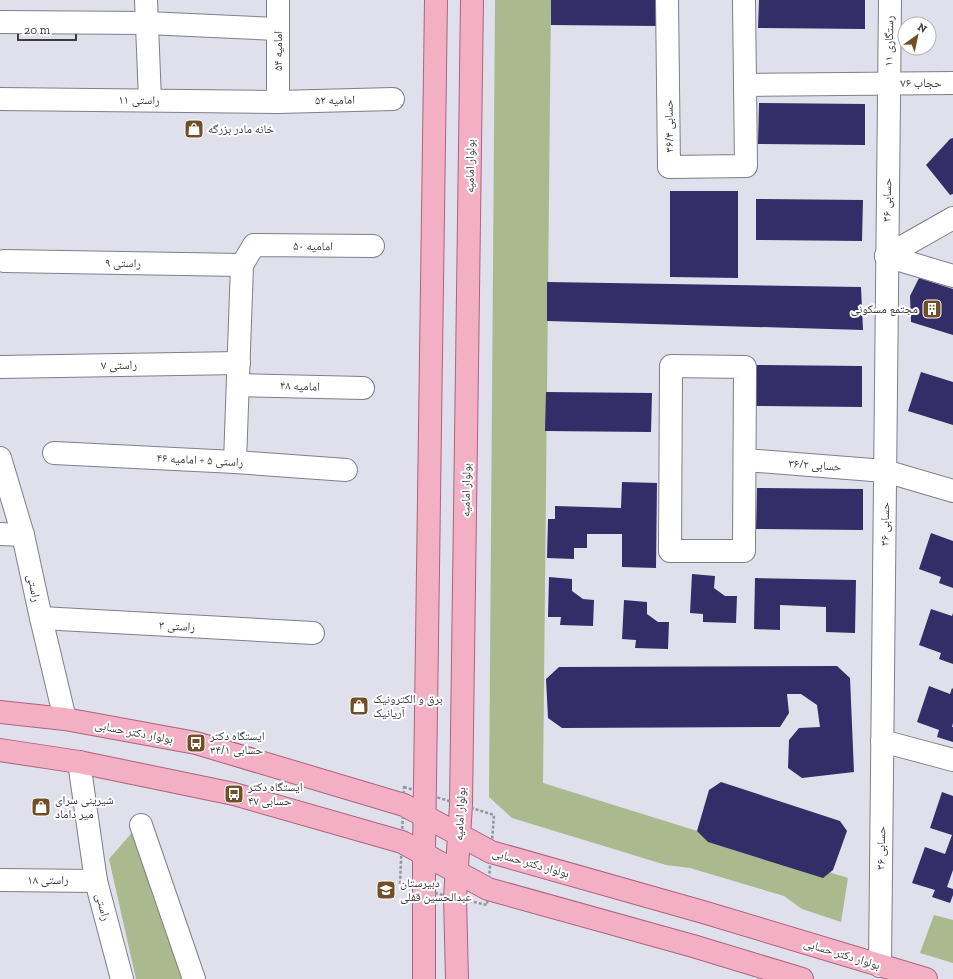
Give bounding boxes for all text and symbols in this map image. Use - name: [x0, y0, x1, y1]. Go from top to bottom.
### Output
- street label: رستگاری ۱۱: [882, 15, 896, 67]
- scale bar: [18, 16, 76, 42]
- north arrow: [897, 16, 937, 56]
- text: N: [915, 20, 930, 36]
- text: 20 m: [24, 23, 51, 37]
- street label: امامیه ۵۴: [271, 31, 285, 71]
- street label: حجاب ۷۶: [900, 76, 942, 90]
- street label: راستی ۱۱: [118, 93, 160, 107]
- street label: امامیه ۵۲: [315, 93, 355, 108]
- street label: حسابی ۳۶/۴: [662, 99, 677, 153]
- shop icon: خانه مادر بزرگه: [183, 118, 205, 140]
- place label: خانه مادر بزرگه: [208, 122, 275, 136]
- street label: بولوار امامیه: [463, 139, 478, 193]
- street label: حسابی ۳۶: [880, 178, 895, 222]
- street label: امامیه ۵۰: [293, 239, 333, 254]
- street label: راستی ۹: [105, 256, 142, 270]
- building icon: مجتمع مسکونی: [921, 298, 943, 320]
- place label: مجتمع مسکونی: [851, 302, 918, 316]
- street label: راستی ۷: [101, 358, 138, 372]
- street label: امامیه ۴۸: [280, 378, 320, 394]
- street label: راستی ۵ + امامیه ۴۶: [156, 451, 244, 469]
- street label: حسابی ۳۶/۲: [788, 456, 842, 474]
- street label: بولوار امامیه: [459, 463, 474, 517]
- street label: حسابی ۳۶: [878, 502, 893, 546]
- street label: راستی: [24, 573, 44, 603]
- street label: راستی ۳: [159, 618, 196, 634]
- place label: برق و الکترونیک آریانیک: [373, 692, 443, 720]
- shop icon: برق و الکترونیک آریانیک: [348, 695, 370, 717]
- street label: بولوار دکتر حسابی: [94, 718, 174, 747]
- place label: ایستگاه دکتر حسابی ۳۴/۱: [209, 729, 265, 757]
- bus stop icon: ایستگاه دکتر حسابی ۳۴/۱: [185, 732, 207, 754]
- place label: ایستگاه دکتر حسابی ۴۷: [247, 780, 303, 808]
- bus stop icon: ایستگاه دکتر حسابی ۴۷: [223, 783, 245, 805]
- street label: بولوار امامیه: [452, 787, 469, 841]
- place label: شیرینی سرای میر داماد: [55, 793, 114, 821]
- shop icon: شیرینی سرای میر داماد: [30, 796, 52, 818]
- street label: حسابی ۳۶: [874, 826, 889, 870]
- street label: بولوار دکتر حسابی: [491, 845, 571, 881]
- street label: راستی ۱۸: [27, 873, 69, 887]
- place label: دبیرستان عبدالحسین قفلی: [400, 876, 472, 904]
- school or university icon: دبیرستان عبدالحسین قفلی: [375, 879, 397, 901]
- street label: راستی: [93, 892, 113, 923]
- street label: بولوار دکتر حسابی: [802, 936, 882, 973]

